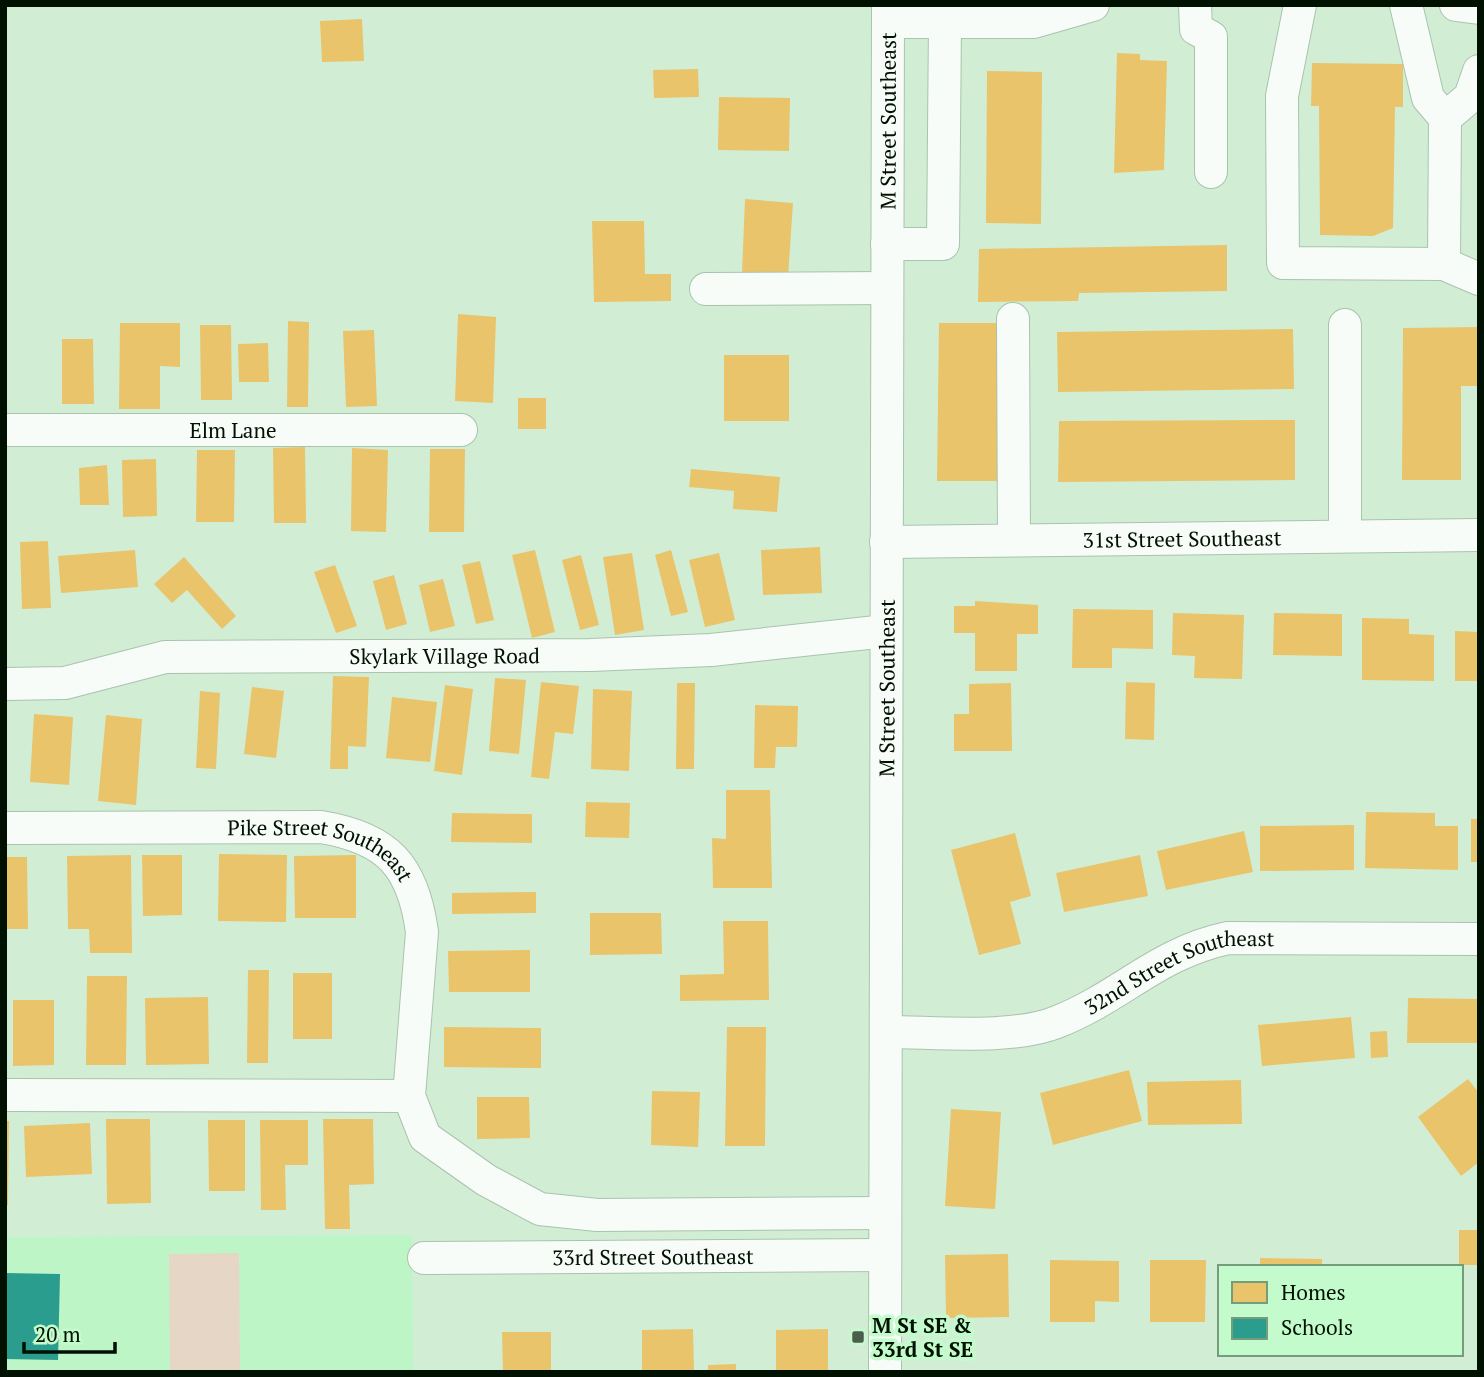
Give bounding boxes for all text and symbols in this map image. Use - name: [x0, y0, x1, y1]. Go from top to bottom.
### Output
- street label: M Street Southeast: [874, 32, 902, 210]
- street label: Elm Lane: [190, 416, 277, 444]
- street label: 31st Street Southeast: [1082, 523, 1282, 554]
- street label: M Street Southeast: [872, 599, 901, 777]
- street label: Skylark Village Road: [349, 641, 540, 670]
- street label: Pike Street Southeast: [227, 813, 420, 887]
- street label: 32nd Street Southeast: [1079, 924, 1275, 1021]
- street label: 33rd Street Southeast: [552, 1242, 754, 1271]
- legend: [1218, 1265, 1463, 1356]
- text: Homes: [1281, 1278, 1346, 1306]
- scale bar: [24, 1310, 116, 1354]
- place label: M St SE & 33rd St SE: [872, 1311, 973, 1363]
- text: Schools: [1281, 1313, 1353, 1341]
- text: 20 m: [35, 1320, 81, 1348]
- marker: M St SE & 33rd St SE: [850, 1329, 866, 1345]

